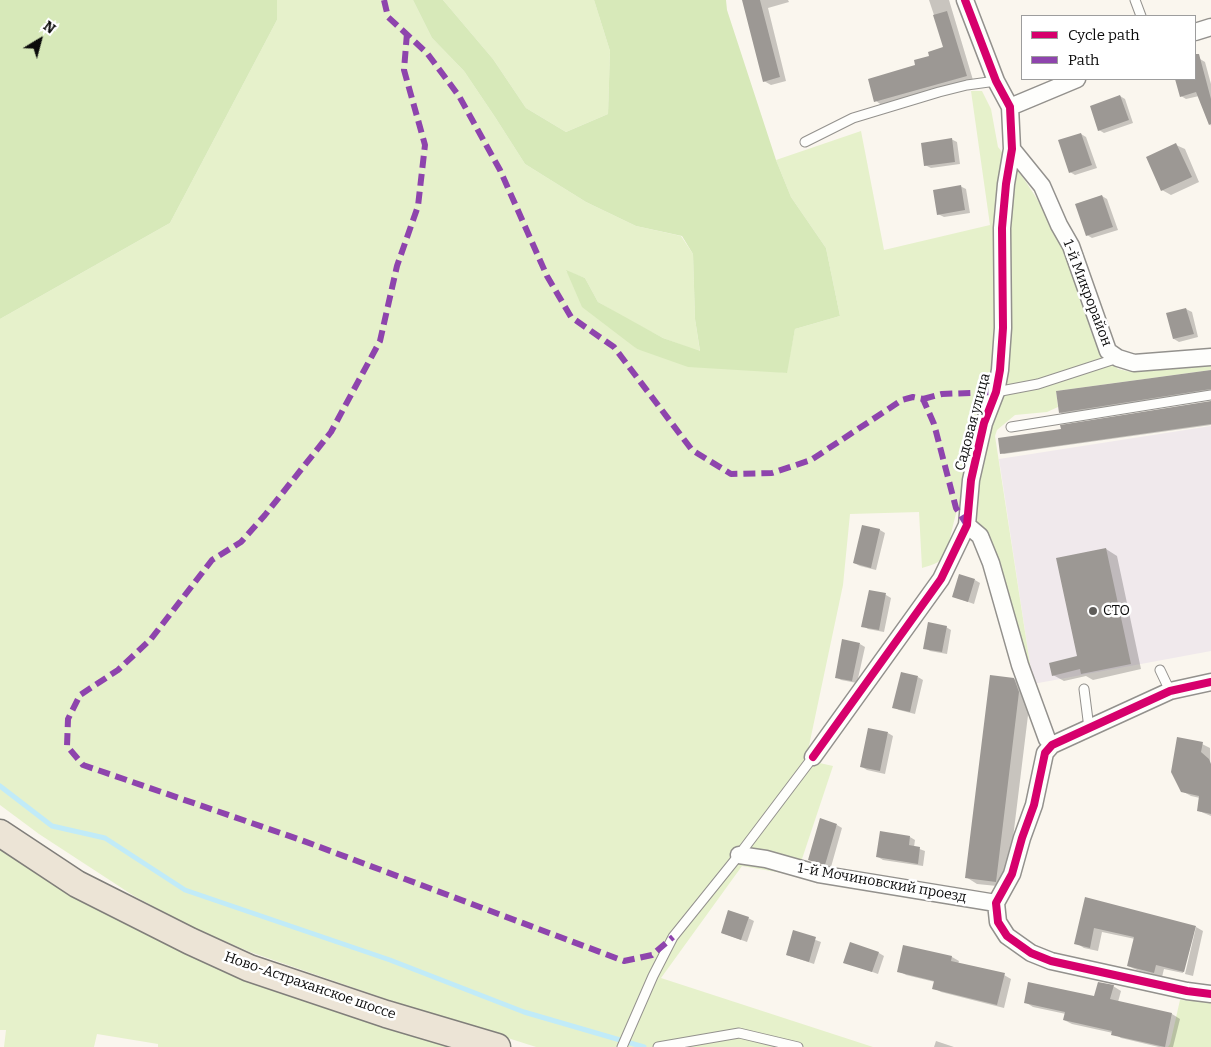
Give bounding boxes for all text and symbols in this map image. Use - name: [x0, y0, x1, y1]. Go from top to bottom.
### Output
- north arrow: [15, 15, 65, 65]
- legend: [1021, 15, 1196, 80]
- text: N: [40, 18, 59, 38]
- text: Cycle path: [1068, 26, 1140, 44]
- text: Path: [1068, 51, 1099, 69]
- street label: 1-й Микрорайон: [1059, 237, 1115, 349]
- street label: Садовая улица: [952, 371, 994, 473]
- place label: СТО: [1103, 603, 1130, 619]
- marker: СТО: [1087, 605, 1099, 617]
- street label: 1-й Мочиновский проезд: [796, 860, 968, 906]
- street label: Ново-Астраханское шоссе: [222, 949, 398, 1023]

